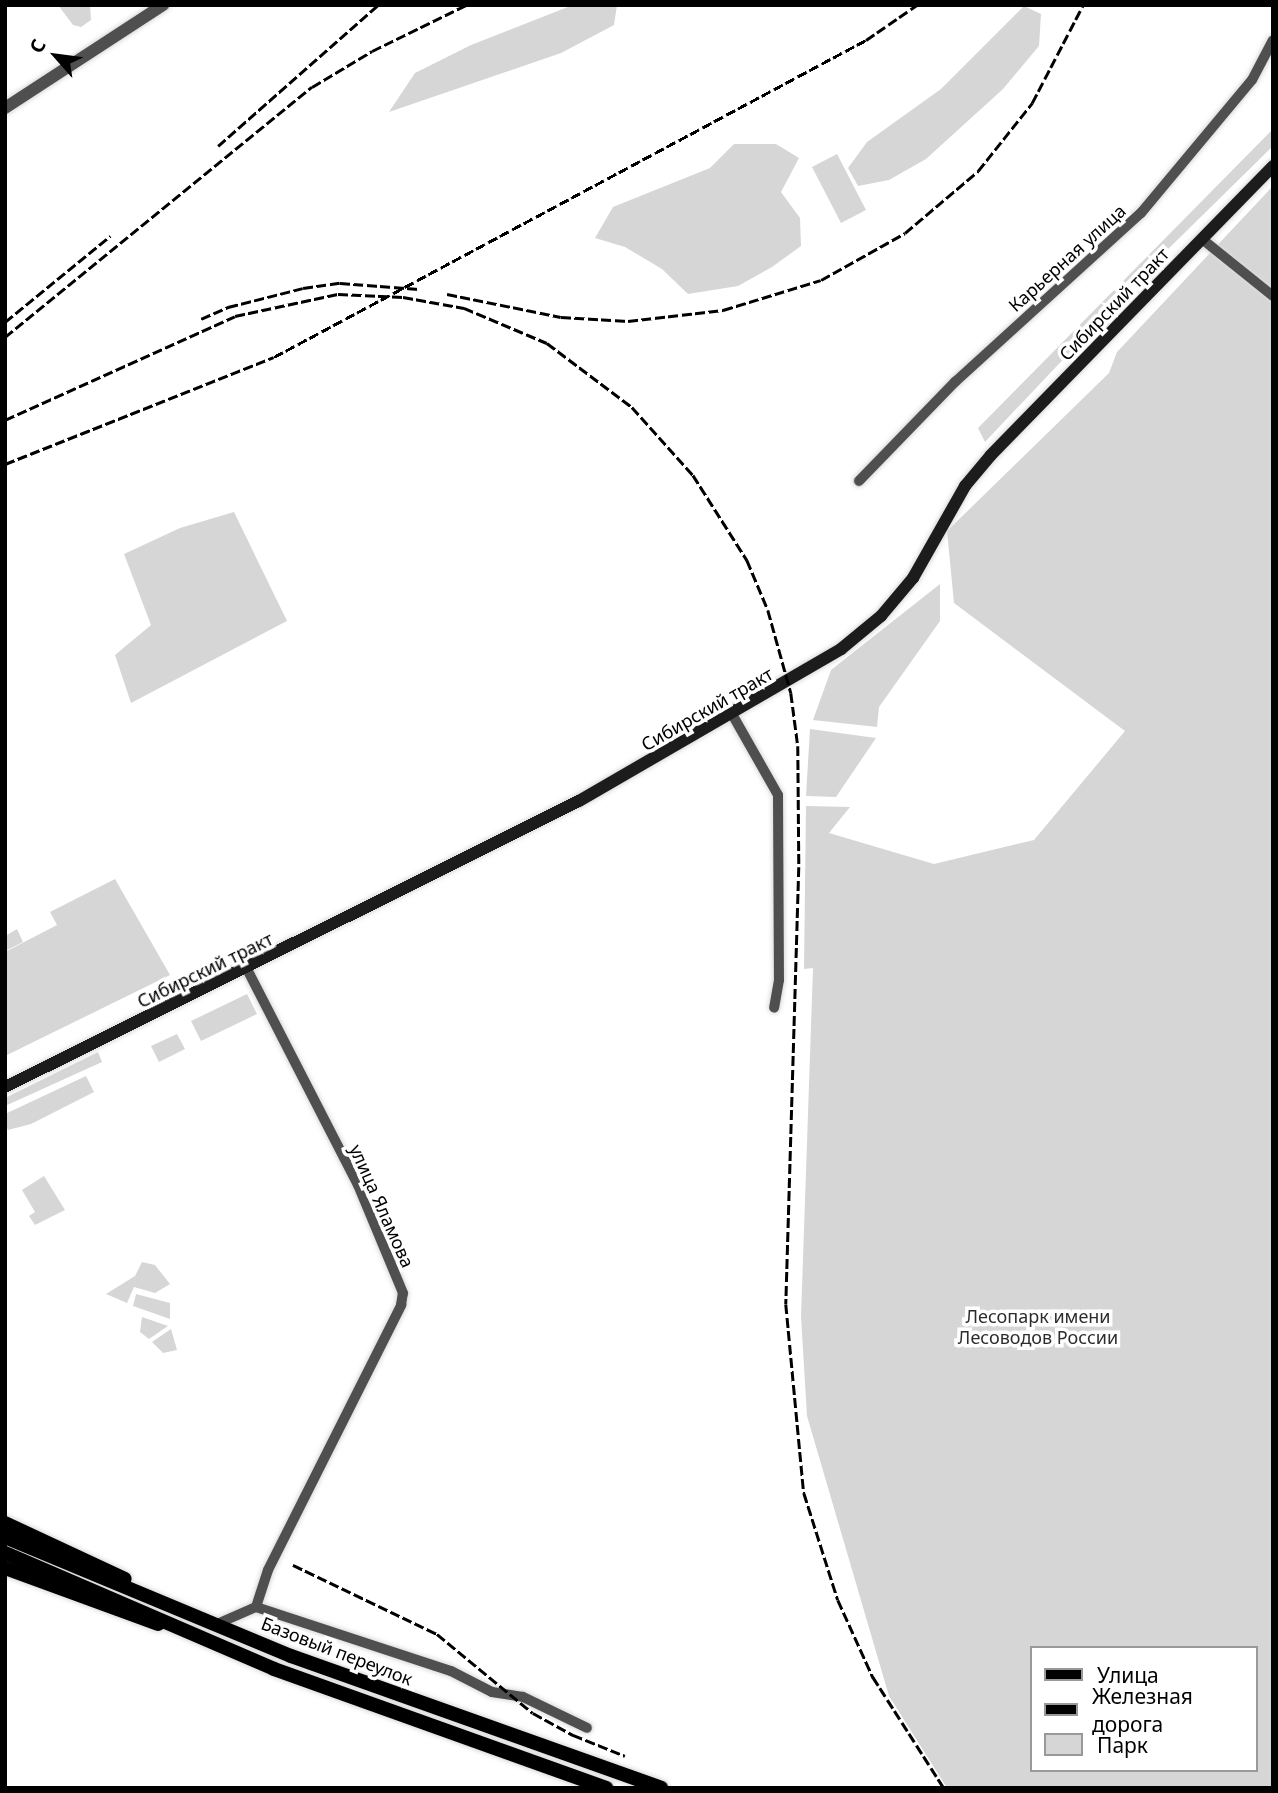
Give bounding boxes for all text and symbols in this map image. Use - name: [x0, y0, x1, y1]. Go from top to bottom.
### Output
- north arrow: [21, 21, 91, 91]
- text: С: [23, 35, 52, 58]
- street label: Карьерная улица: [1004, 200, 1130, 316]
- street label: Сибирский тракт: [1055, 243, 1173, 365]
- street label: Сибирский тракт: [637, 663, 777, 755]
- street label: Сибирский тракт: [134, 928, 276, 1012]
- street label: улица Яламова: [345, 1141, 419, 1271]
- park label: Лесопарк имени Лесоводов России: [958, 1306, 1118, 1348]
- street label: Базовый переулок: [258, 1612, 416, 1690]
- legend: [1030, 1646, 1257, 1772]
- text: Улица: [1097, 1661, 1159, 1689]
- text: Железная дорога: [1092, 1682, 1193, 1738]
- text: Парк: [1097, 1731, 1148, 1759]

